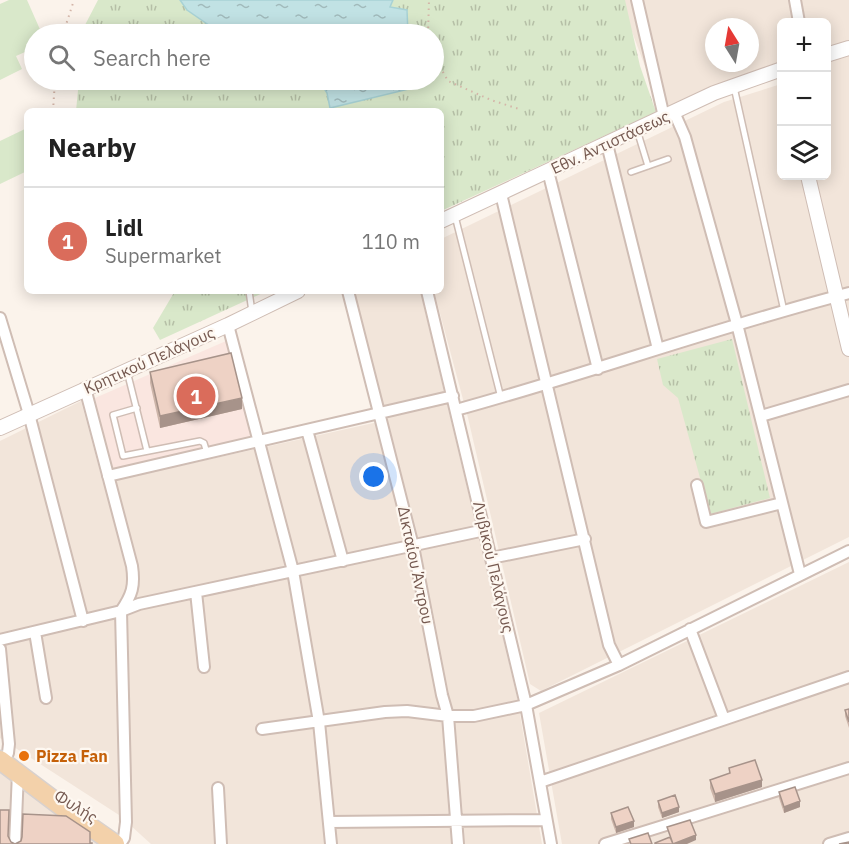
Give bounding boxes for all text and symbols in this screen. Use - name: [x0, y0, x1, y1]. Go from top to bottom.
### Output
- north arrow: [705, 18, 759, 72]
- map controls: [777, 18, 831, 180]
- button: +: [777, 18, 831, 72]
- search box: [24, 24, 444, 90]
- icon: search: [45, 41, 78, 74]
- text: Search here: [93, 43, 211, 72]
- button: −: [777, 72, 831, 126]
- street label: Εθν. Αντιστάσεως: [547, 106, 673, 178]
- button: layers: [777, 126, 831, 180]
- text: Nearby: [48, 130, 136, 164]
- text: Lidl: [105, 213, 143, 242]
- text: 1: [62, 228, 74, 255]
- text: 110 m: [362, 228, 420, 255]
- text: Supermarket: [105, 242, 222, 269]
- street label: Κρητικού Πελάγους: [80, 322, 218, 398]
- pin: 1: [176, 374, 216, 418]
- your location: [359, 462, 388, 491]
- street label: Λυβικού Πελάγους: [469, 499, 519, 635]
- street label: Δικταίου Άντρου: [394, 504, 438, 626]
- place label: Pizza Fan: [36, 746, 108, 766]
- marker: Pizza Fan: [17, 749, 31, 763]
- street label: Φυλής: [51, 785, 102, 827]

